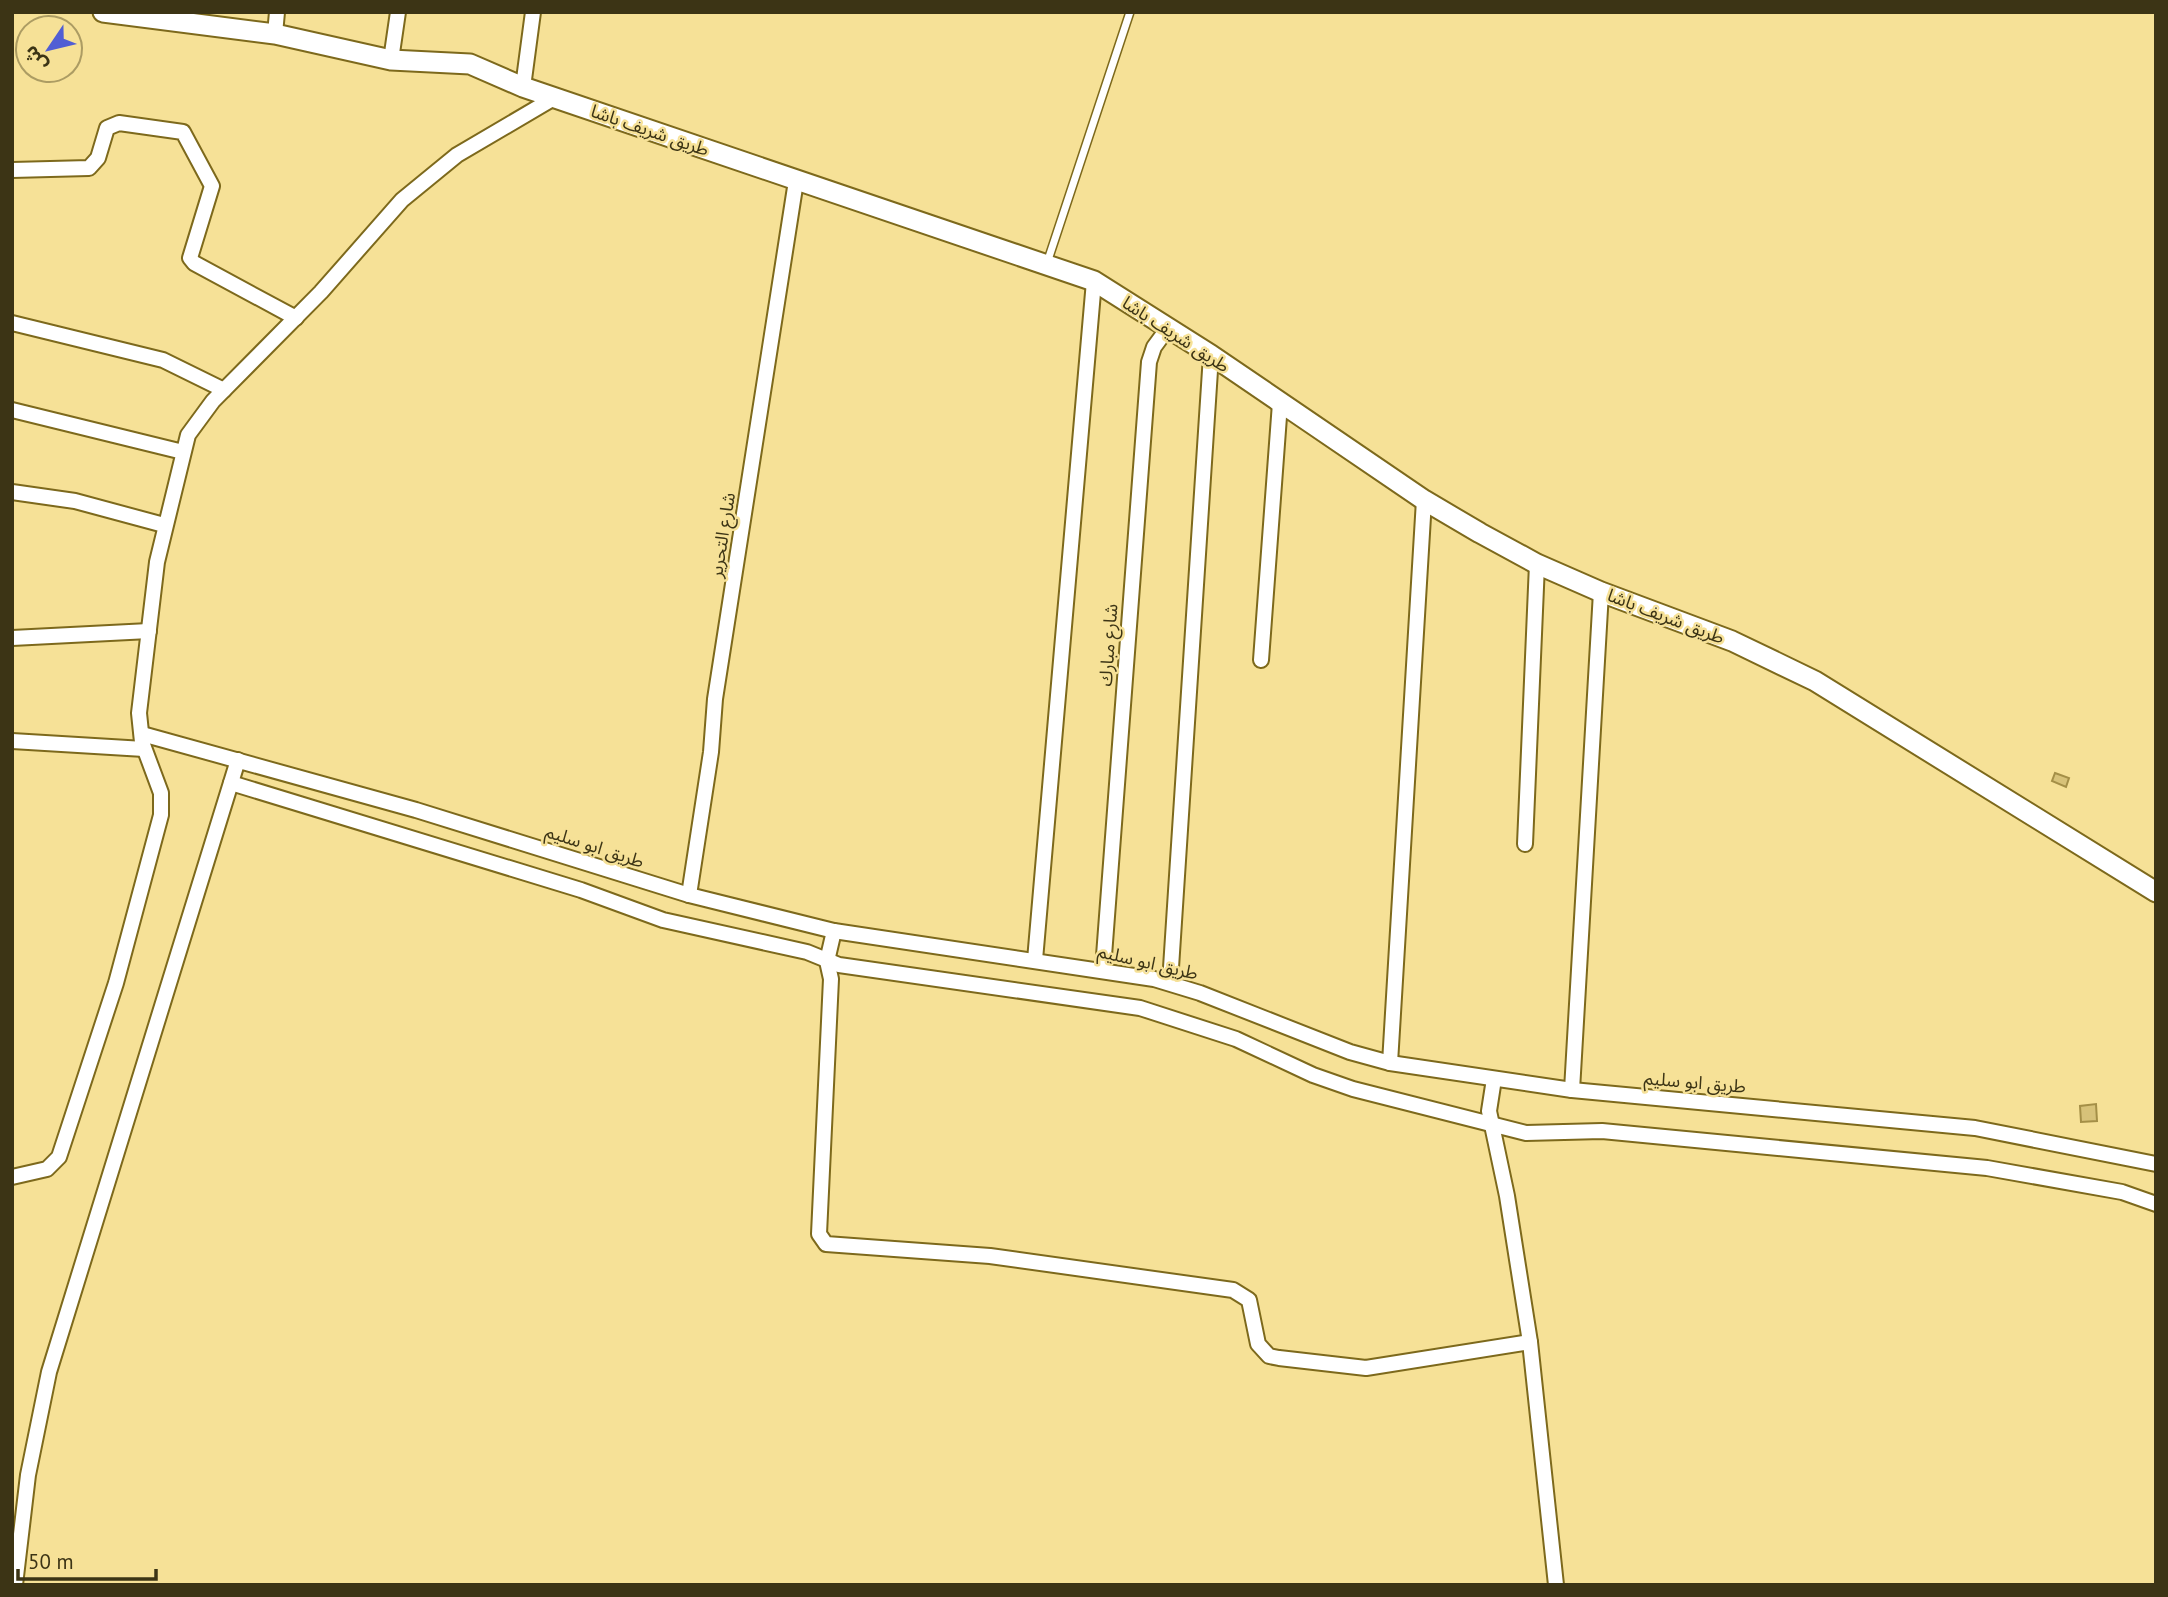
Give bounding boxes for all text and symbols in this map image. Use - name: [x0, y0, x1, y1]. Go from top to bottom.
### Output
- north arrow: [14, 14, 84, 84]
- text: ش: [18, 41, 52, 76]
- street label: طريق شريف باشا: [588, 99, 712, 161]
- street label: طريق شريف باشا: [1118, 291, 1234, 377]
- street label: شارع التحرير: [704, 491, 743, 581]
- street label: طريق شريف باشا: [1604, 583, 1728, 649]
- street label: شارع مبارك: [1094, 603, 1125, 687]
- street label: طريق ابو سليم: [542, 819, 647, 875]
- street label: طريق ابو سليم: [1095, 939, 1200, 987]
- street label: طريق ابو سليم: [1643, 1066, 1747, 1100]
- scale bar: [18, 1538, 156, 1582]
- text: 50 m: [28, 1548, 74, 1575]

